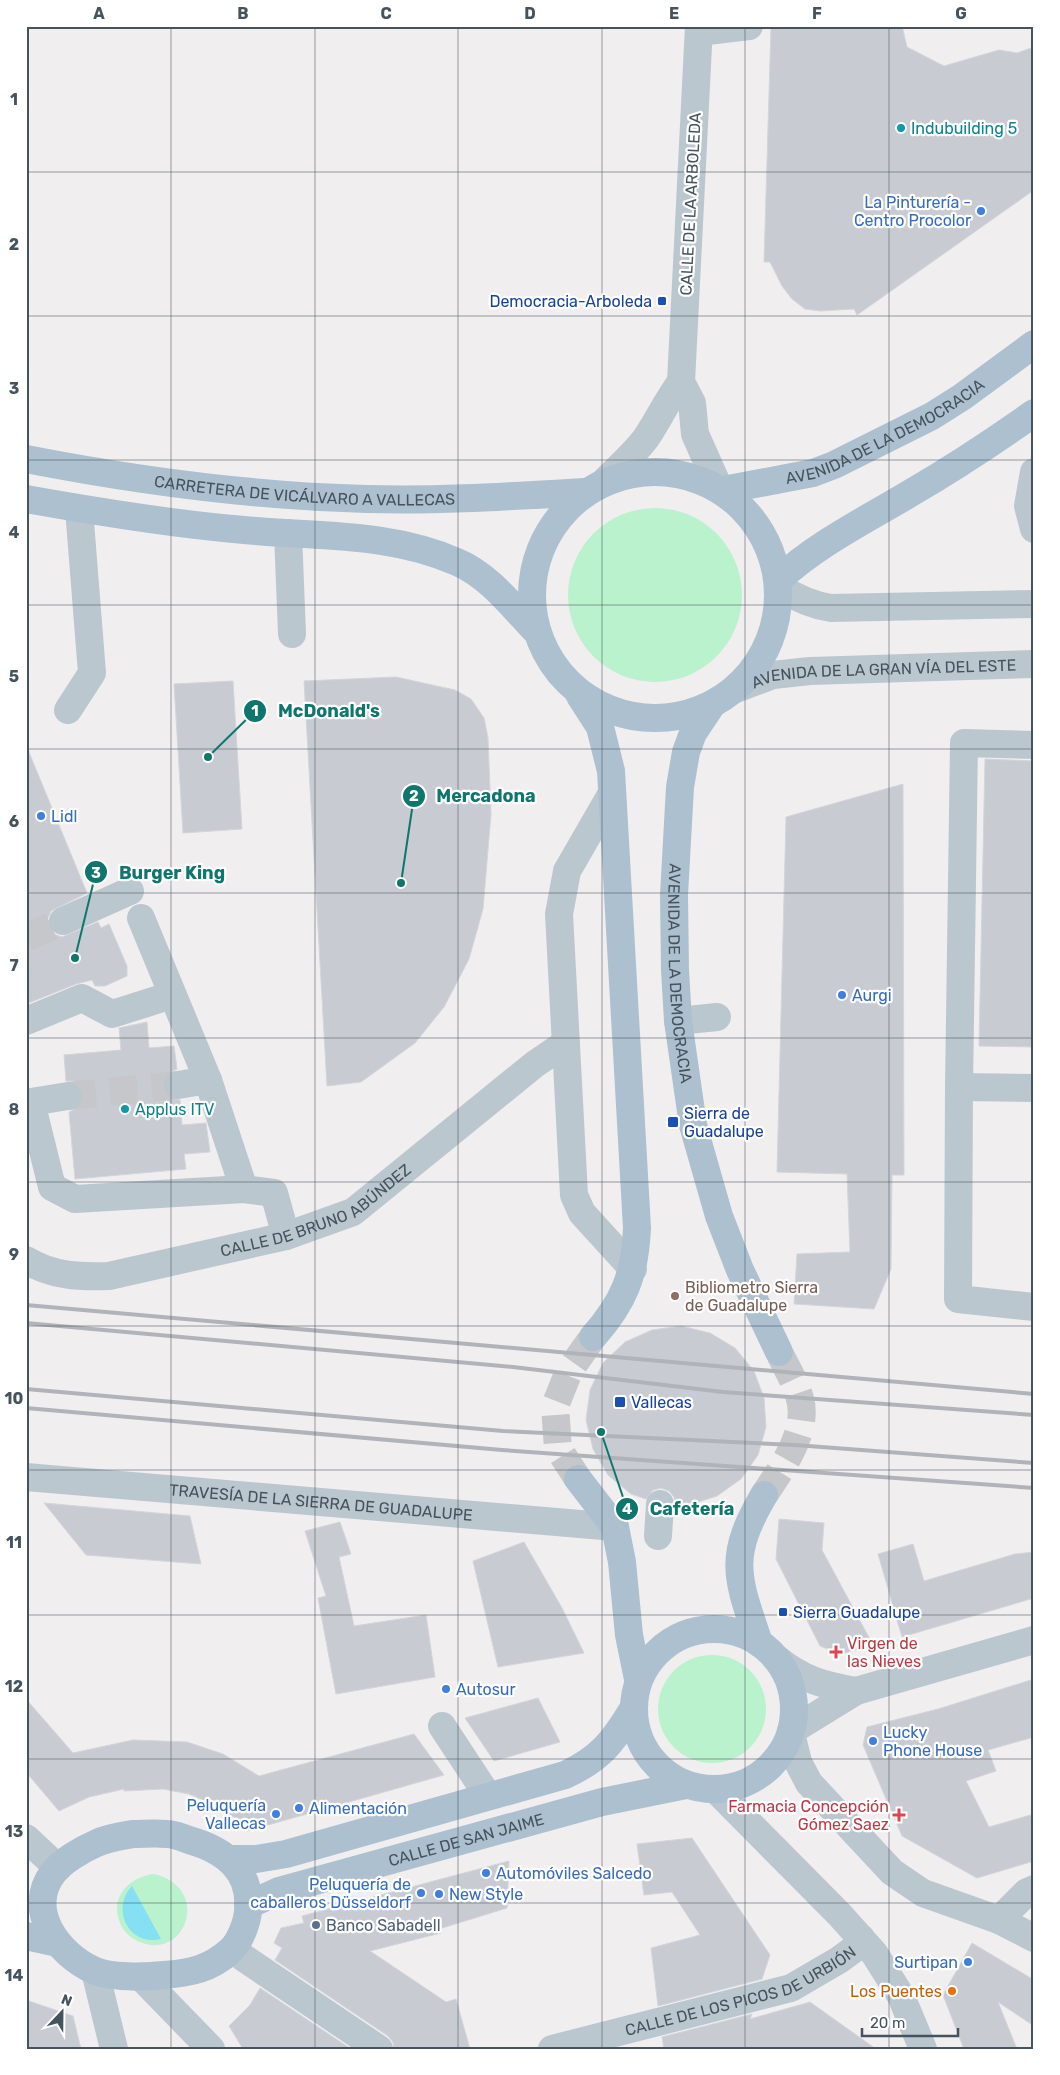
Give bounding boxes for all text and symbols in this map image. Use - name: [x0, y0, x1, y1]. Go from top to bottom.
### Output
- text: A: [93, 4, 105, 23]
- text: B: [237, 4, 249, 23]
- text: C: [380, 4, 392, 23]
- text: D: [524, 4, 536, 23]
- text: E: [669, 4, 679, 23]
- text: F: [812, 4, 822, 23]
- text: G: [955, 4, 967, 23]
- text: 1: [10, 90, 18, 109]
- street label: CALLE DE LA ARBOLEDA: [676, 112, 705, 296]
- place label: Indubuilding 5: [911, 119, 1017, 138]
- marker: Indubuilding 5: [895, 122, 907, 134]
- place label: La Pinturería - Centro Procolor: [854, 193, 971, 230]
- marker: La Pinturería - Centro Procolor: [975, 205, 987, 217]
- text: 2: [9, 235, 19, 254]
- place label: Democracia-Arboleda: [489, 292, 652, 311]
- marker: Democracia-Arboleda: [656, 295, 668, 307]
- street label: AVENIDA DE LA DEMOCRACIA: [784, 375, 988, 488]
- text: 3: [9, 379, 19, 398]
- street label: CARRETERA DE VICÁLVARO A VALLECAS: [153, 472, 455, 509]
- text: 4: [9, 523, 20, 542]
- street label: AVENIDA DE LA GRAN VÍA DEL ESTE: [749, 656, 1017, 692]
- text: 5: [9, 667, 19, 686]
- callout: McDonald's: [243, 694, 390, 727]
- text: McDonald's: [278, 700, 380, 722]
- text: 1: [251, 702, 259, 720]
- callout: Mercadona: [401, 780, 546, 813]
- text: Mercadona: [436, 785, 536, 807]
- text: 2: [409, 787, 419, 805]
- place label: Lidl: [51, 807, 77, 826]
- marker: Lidl: [35, 810, 47, 822]
- text: 6: [9, 812, 19, 831]
- callout: Burger King: [84, 856, 235, 889]
- text: Burger King: [119, 862, 225, 884]
- street label: AVENIDA DE LA DEMOCRACIA: [664, 863, 696, 1085]
- text: 3: [91, 864, 101, 882]
- text: 7: [9, 956, 19, 975]
- place label: Aurgi: [852, 986, 892, 1005]
- marker: Aurgi: [836, 989, 848, 1001]
- text: 8: [9, 1100, 20, 1119]
- place label: Applus ITV: [135, 1100, 215, 1119]
- marker: Applus ITV: [119, 1103, 131, 1115]
- place label: Sierra de Guadalupe: [684, 1104, 764, 1141]
- marker: Sierra de Guadalupe: [666, 1115, 680, 1129]
- street label: CALLE DE BRUNO ABÚNDEZ: [219, 1160, 415, 1261]
- text: 9: [9, 1245, 19, 1264]
- place label: Bibliometro Sierra de Guadalupe: [685, 1278, 818, 1315]
- marker: Bibliometro Sierra de Guadalupe: [669, 1290, 681, 1302]
- text: 10: [5, 1389, 24, 1408]
- place label: Vallecas: [631, 1393, 692, 1412]
- marker: Vallecas: [613, 1395, 627, 1409]
- street label: TRAVESÍA DE LA SIERRA DE GUADALUPE: [168, 1480, 473, 1525]
- callout: Cafetería: [615, 1492, 745, 1525]
- text: Cafetería: [650, 1498, 734, 1520]
- text: 4: [622, 1500, 632, 1518]
- text: 11: [6, 1533, 22, 1552]
- place label: Sierra Guadalupe: [793, 1603, 920, 1622]
- marker: Sierra Guadalupe: [777, 1606, 789, 1618]
- place label: Virgen de las Nieves: [847, 1634, 921, 1671]
- marker: Virgen de las Nieves: [829, 1645, 843, 1659]
- text: 12: [5, 1677, 23, 1696]
- place label: Autosur: [456, 1680, 516, 1699]
- marker: Autosur: [440, 1683, 452, 1695]
- place label: Lucky Phone House: [883, 1723, 982, 1760]
- marker: Lucky Phone House: [867, 1735, 879, 1747]
- place label: Peluquería Vallecas: [186, 1796, 266, 1833]
- place label: Farmacia Concepción Gómez Saez: [728, 1797, 889, 1834]
- place label: Alimentación: [309, 1799, 407, 1818]
- marker: Alimentación: [293, 1802, 305, 1814]
- marker: Peluquería Vallecas: [270, 1808, 282, 1820]
- street label: CALLE DE SAN JAIME: [386, 1809, 546, 1870]
- marker: Farmacia Concepción Gómez Saez: [893, 1809, 905, 1821]
- text: 13: [5, 1822, 23, 1841]
- place label: Automóviles Salcedo: [496, 1864, 652, 1883]
- marker: Automóviles Salcedo: [480, 1867, 492, 1879]
- place label: Peluquería de caballeros Düsseldorf: [250, 1875, 412, 1912]
- place label: New Style: [449, 1885, 523, 1904]
- marker: Peluquería de caballeros Düsseldorf: [415, 1887, 427, 1899]
- marker: New Style: [433, 1888, 445, 1900]
- place label: Banco Sabadell: [326, 1916, 441, 1935]
- marker: Banco Sabadell: [310, 1919, 322, 1931]
- street label: CALLE DE LOS PICOS DE URBIÓN: [623, 1942, 859, 2040]
- place label: Surtipan: [894, 1953, 958, 1972]
- marker: Surtipan: [962, 1956, 974, 1968]
- text: 14: [5, 1966, 24, 1985]
- place label: Los Puentes: [850, 1982, 942, 2001]
- marker: Los Puentes: [946, 1985, 958, 1997]
- north arrow: [38, 1988, 88, 2038]
- text: N: [59, 1991, 75, 2010]
- scale bar: [862, 2005, 959, 2037]
- text: 20 m: [870, 2014, 905, 2032]

